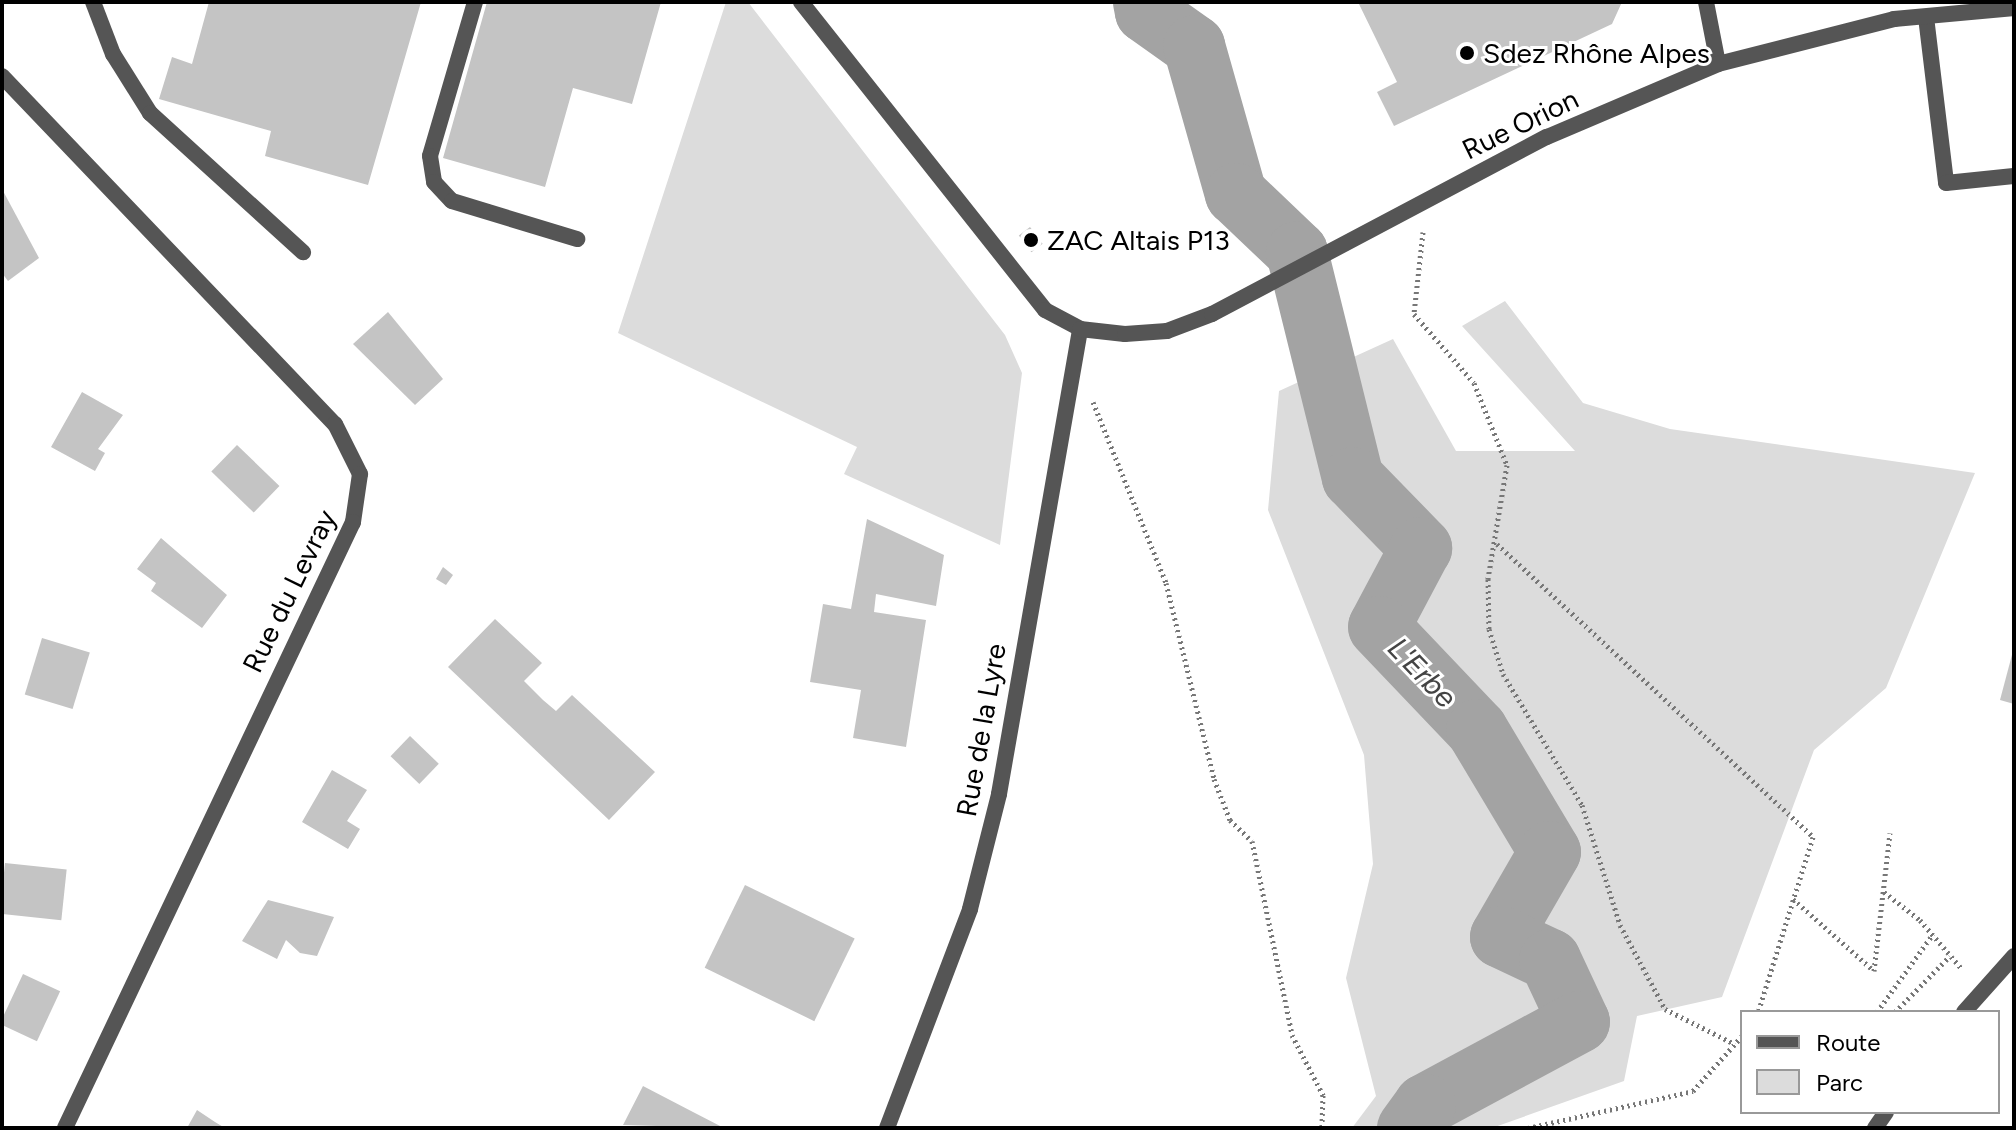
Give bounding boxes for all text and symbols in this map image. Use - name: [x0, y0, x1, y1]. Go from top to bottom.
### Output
- place label: Sdez Rhône Alpes: [1483, 36, 1710, 70]
- marker: Sdez Rhône Alpes: [1458, 44, 1476, 62]
- street label: Rue Orion: [1457, 82, 1583, 166]
- place label: ZAC Altais P13: [1047, 223, 1230, 257]
- marker: ZAC Altais P13: [1022, 231, 1040, 249]
- street label: Rue du Levray: [235, 504, 343, 678]
- water label: L'Erbe: [1380, 630, 1464, 716]
- street label: Rue de la Lyre: [949, 641, 1013, 819]
- legend: [1740, 1010, 2000, 1114]
- text: Route: [1816, 1028, 1880, 1057]
- text: Parc: [1816, 1068, 1863, 1097]

